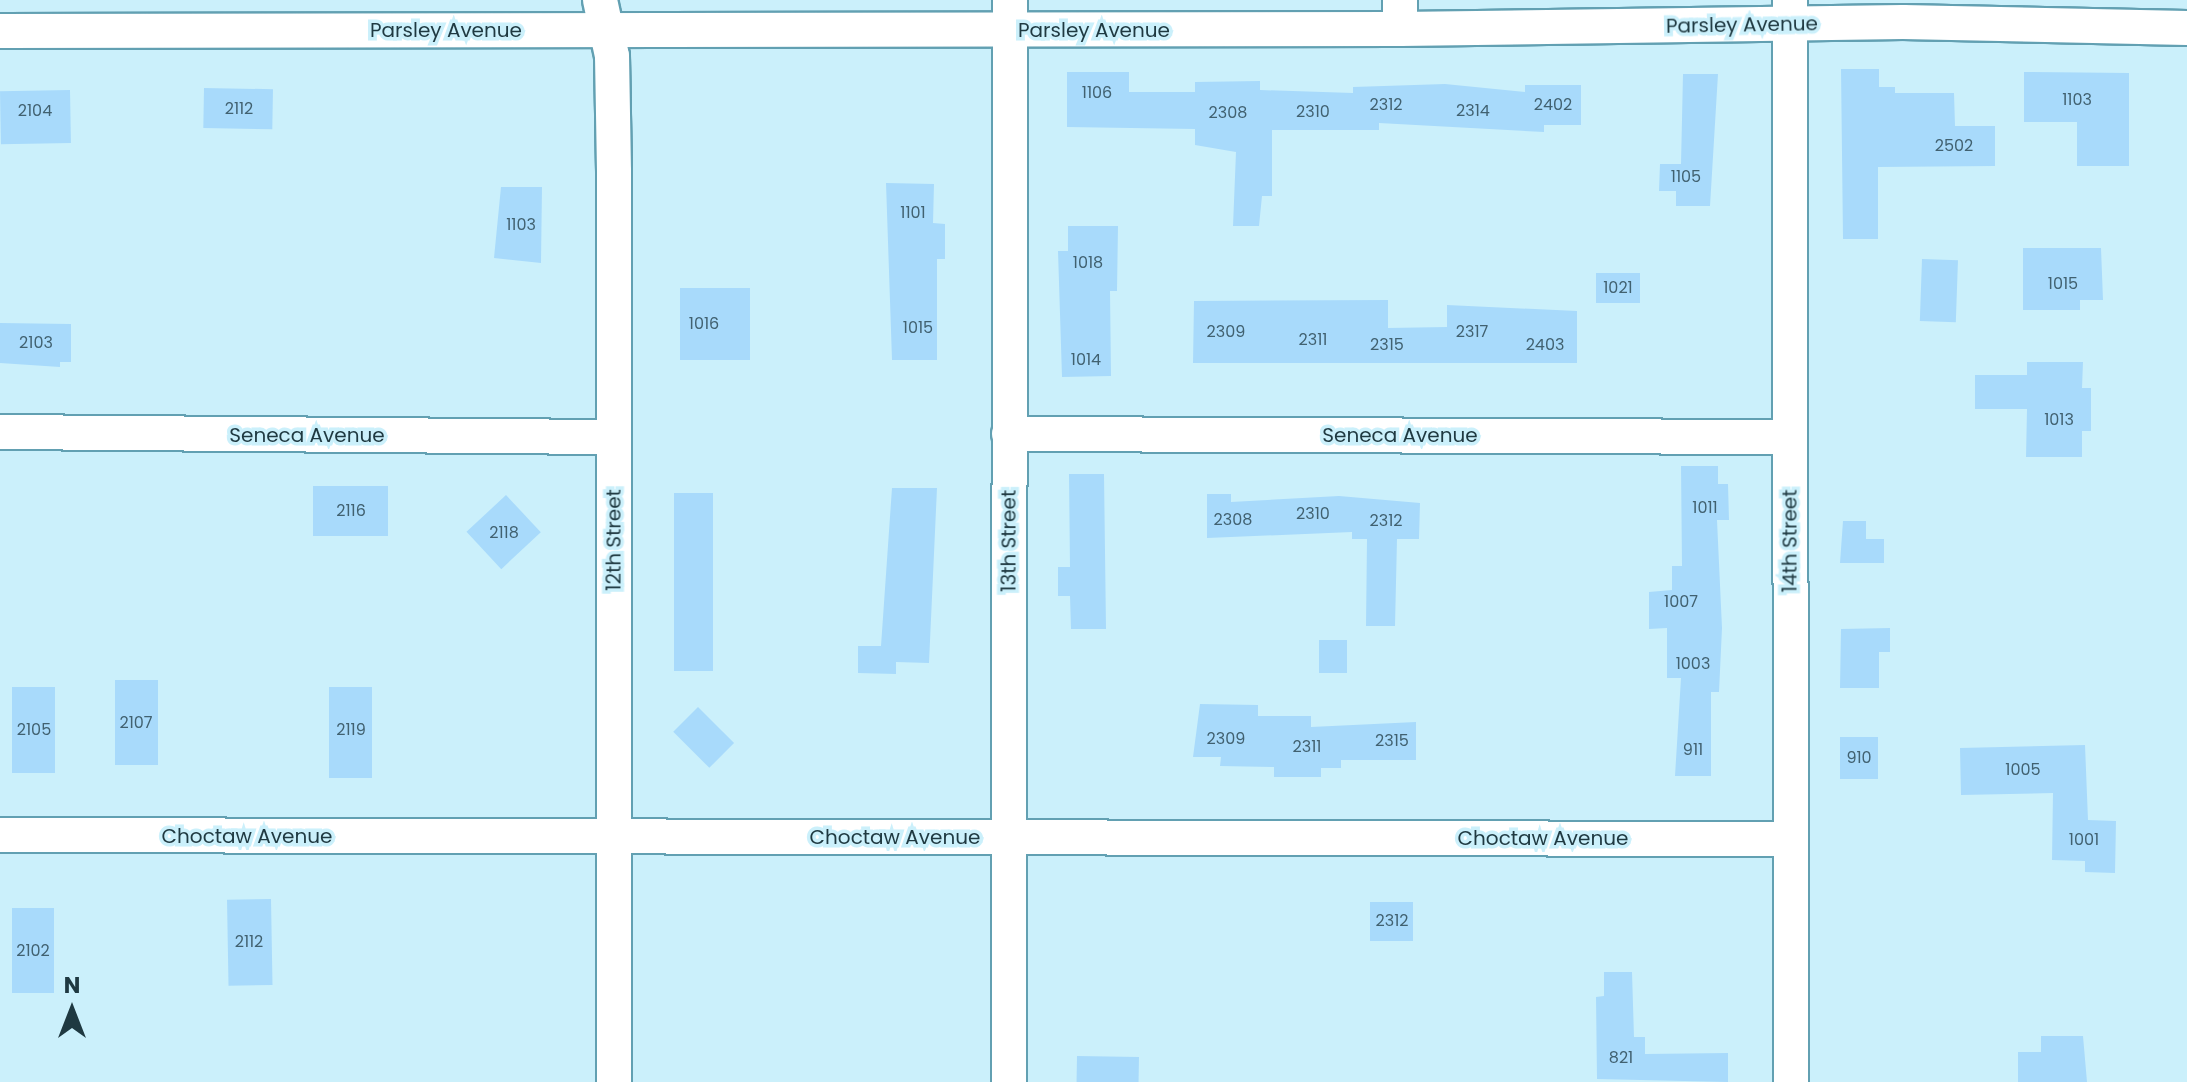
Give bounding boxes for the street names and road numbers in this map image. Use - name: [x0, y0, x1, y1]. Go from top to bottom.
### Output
- street label: Parsley Avenue: [1666, 12, 1818, 38]
- street label: Parsley Avenue: [370, 18, 522, 42]
- street label: Parsley Avenue: [1018, 18, 1170, 42]
- street label: Seneca Avenue: [229, 423, 385, 447]
- street label: Seneca Avenue: [1322, 423, 1478, 447]
- street label: 12th Street: [602, 489, 626, 591]
- street label: 13th Street: [997, 490, 1021, 592]
- street label: 14th Street: [1778, 490, 1802, 592]
- street label: Choctaw Avenue: [162, 824, 332, 848]
- street label: Choctaw Avenue: [810, 825, 980, 849]
- street label: Choctaw Avenue: [1458, 826, 1628, 850]

